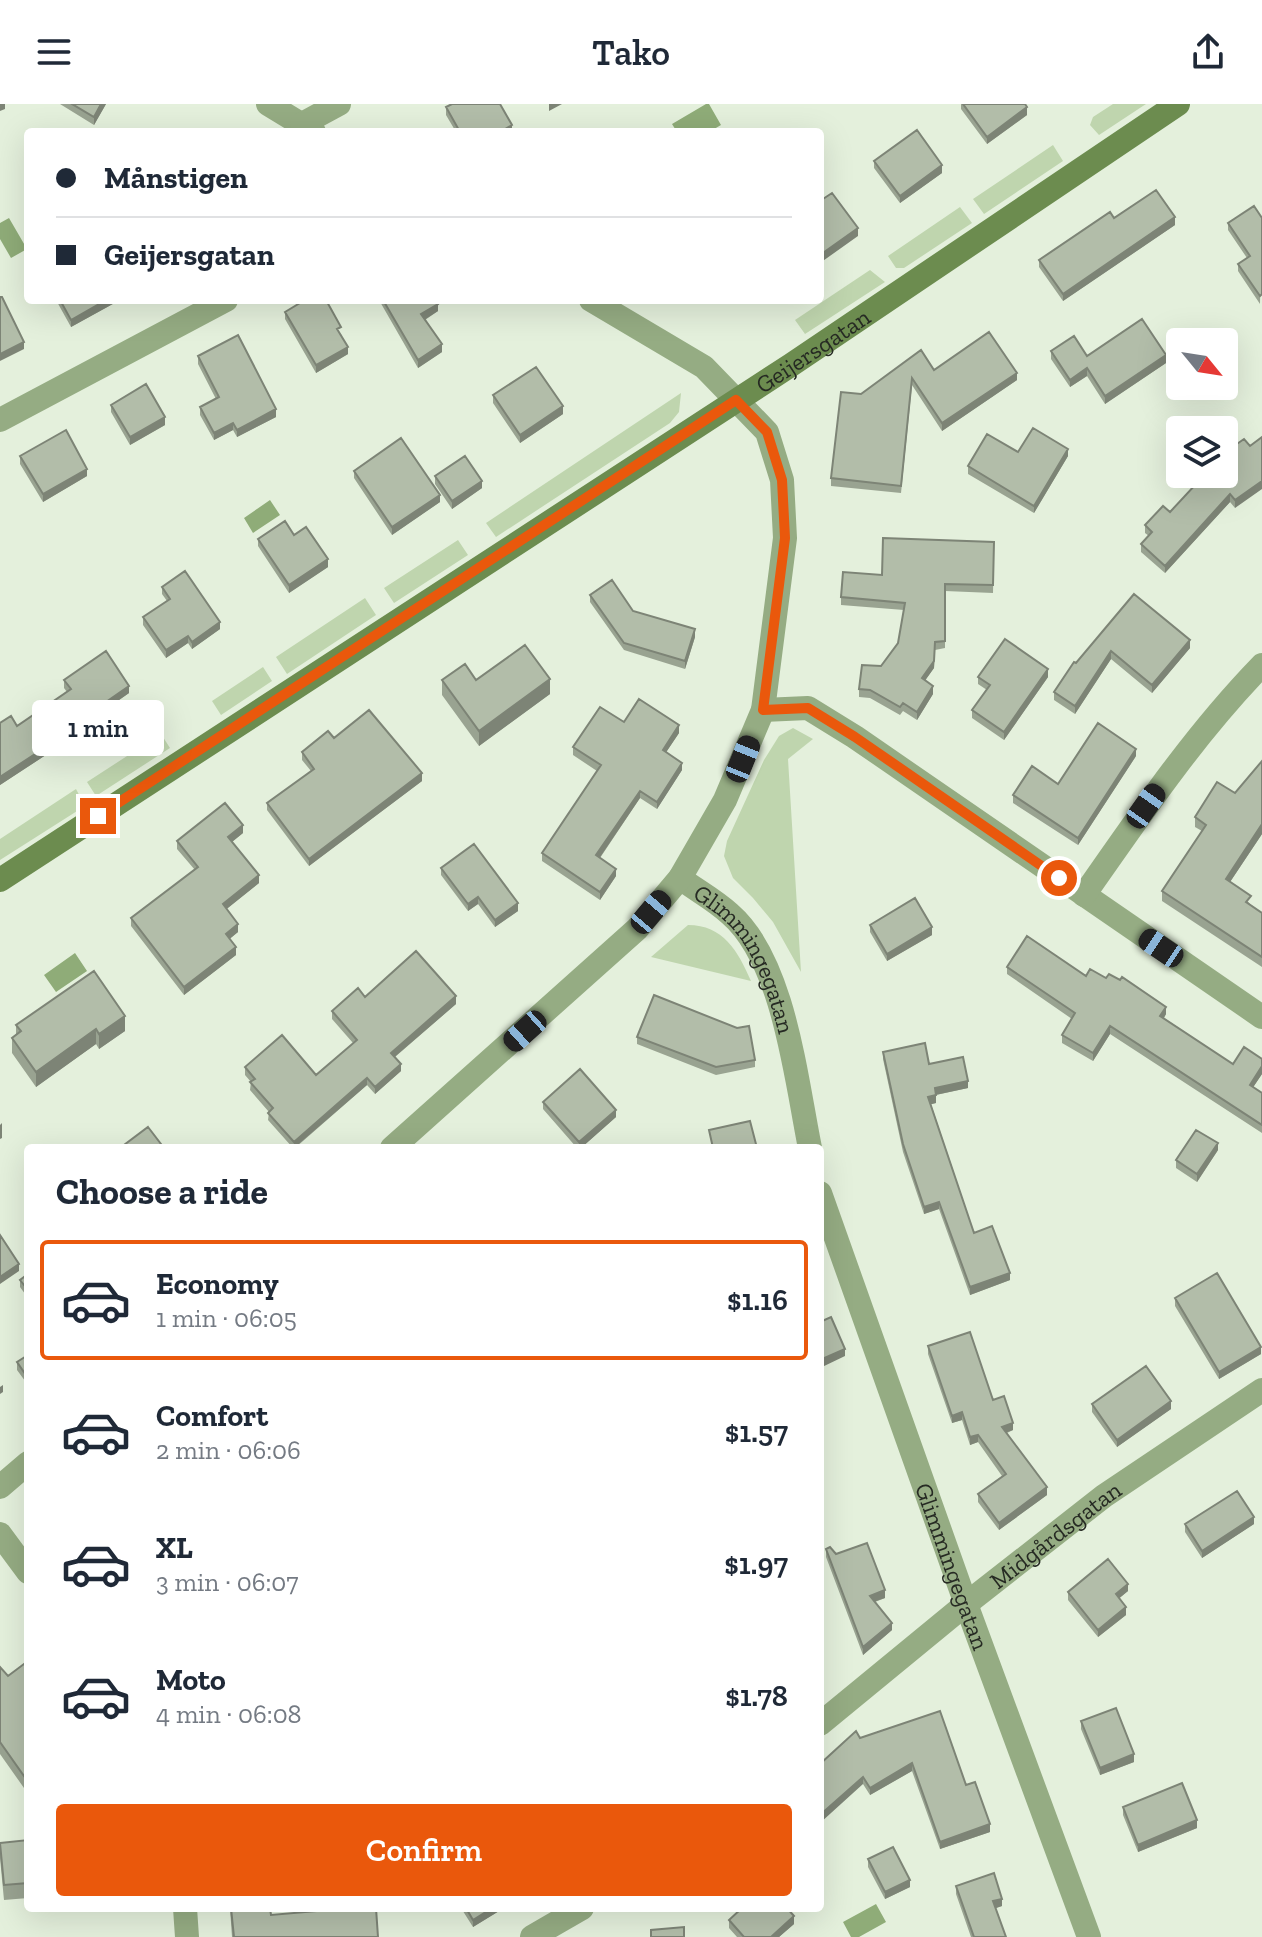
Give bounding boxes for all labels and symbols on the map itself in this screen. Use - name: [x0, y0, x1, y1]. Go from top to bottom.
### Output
- street label: Geijersgatan: [750, 301, 876, 399]
- north arrow: [1166, 328, 1238, 400]
- callout: 1 min: [32, 700, 164, 756]
- car: [723, 732, 763, 786]
- car: [1122, 779, 1170, 833]
- route end: [80, 798, 116, 834]
- route start: [1041, 860, 1077, 896]
- street label: Glimmingegatan: [689, 877, 802, 1037]
- car: [626, 886, 676, 938]
- car: [1134, 925, 1188, 971]
- car: [499, 1006, 551, 1056]
- street label: Midgårdsgatan: [984, 1474, 1126, 1595]
- street label: Glimmingegatan: [910, 1479, 996, 1654]

